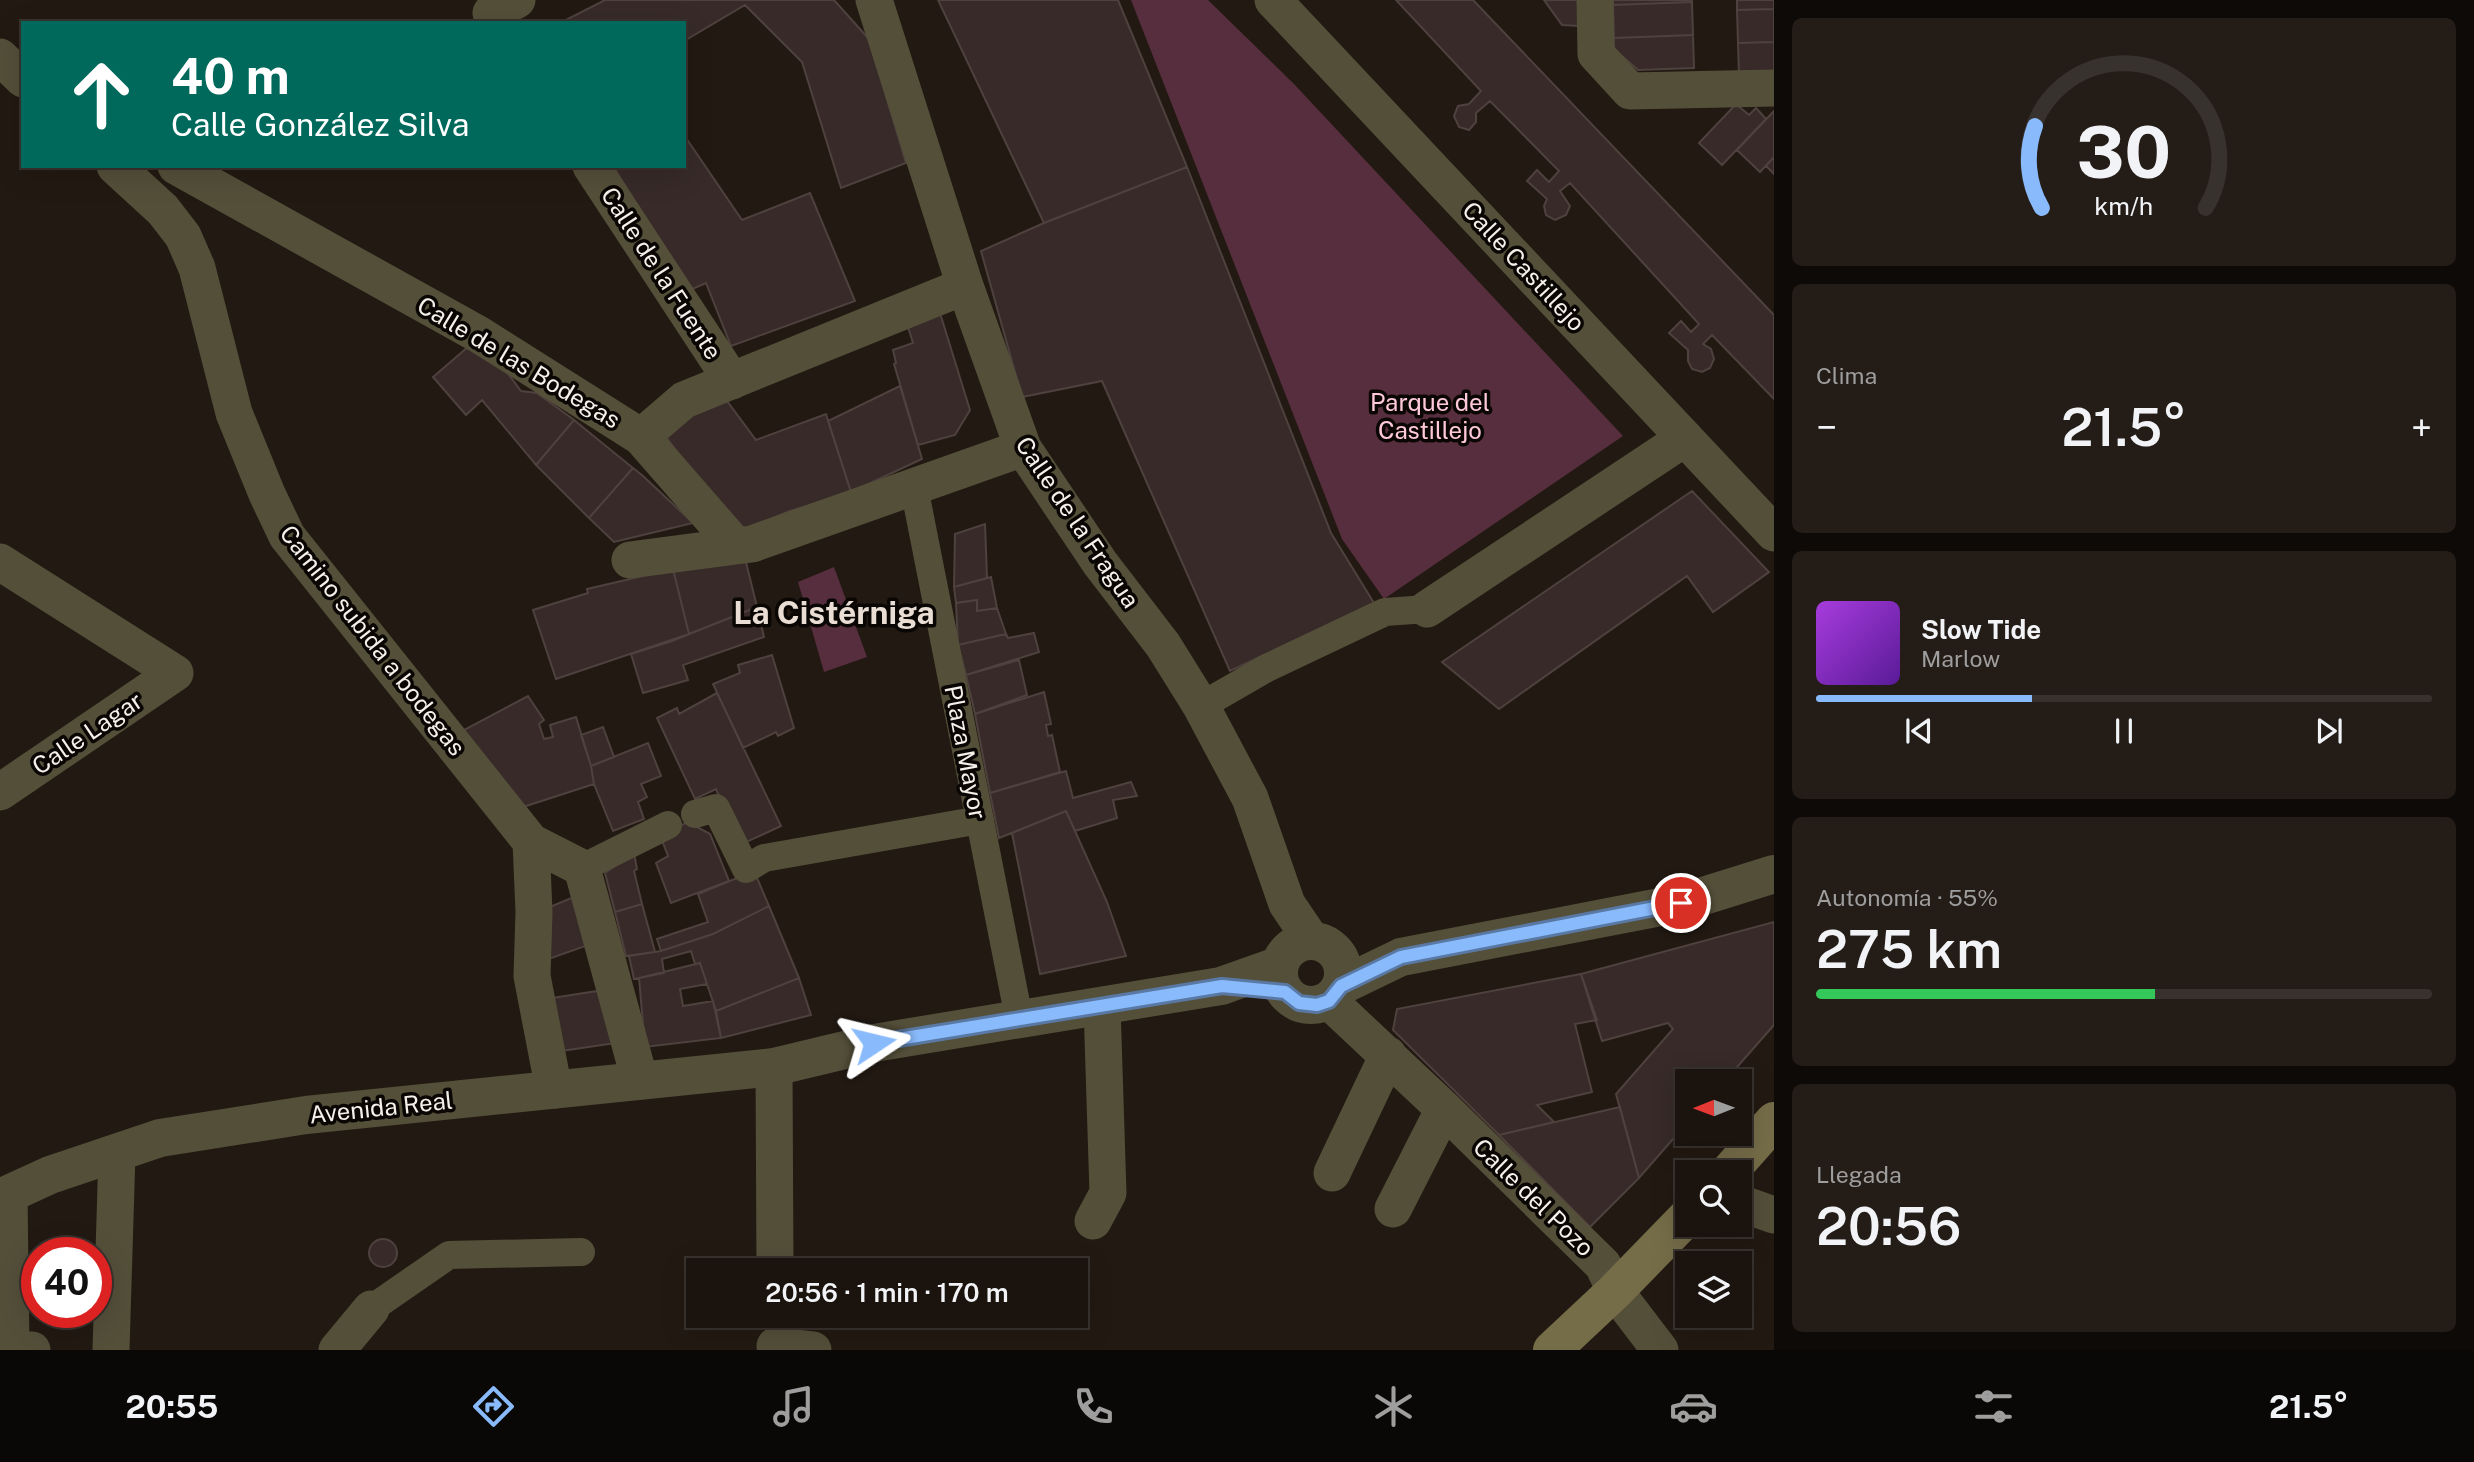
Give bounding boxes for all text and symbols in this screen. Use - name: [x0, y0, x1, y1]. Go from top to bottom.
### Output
- text: 40 m: [171, 47, 290, 105]
- icon: ahead: [56, 49, 147, 140]
- text: Calle González Silva: [171, 106, 469, 143]
- text: 30: [2076, 110, 2172, 195]
- street label: Calle de la Fuente: [596, 182, 728, 364]
- text: km/h: [2095, 191, 2153, 221]
- street label: Calle Castillejo: [1457, 196, 1591, 336]
- street label: Calle de las Bodegas: [413, 290, 625, 434]
- text: Clima: [1816, 362, 1877, 389]
- park label: Parque del Castillejo: [1370, 388, 1490, 444]
- text: 21.5°: [2061, 397, 2187, 458]
- text: −: [1816, 405, 1837, 450]
- text: +: [2411, 405, 2432, 450]
- street label: Calle de la Fragua: [1010, 431, 1146, 613]
- street label: Camino subida a bodegas: [274, 519, 472, 761]
- district label: La Cistérniga: [733, 594, 935, 631]
- text: Slow Tide: [1921, 614, 2041, 645]
- text: Marlow: [1921, 645, 2000, 672]
- street label: Plaza Mayor: [939, 683, 993, 821]
- street label: Calle Lagar: [27, 686, 147, 780]
- icon: previous: [1900, 712, 1938, 750]
- icon: pause: [2105, 712, 2143, 750]
- icon: next: [2310, 712, 2348, 750]
- pin: [1651, 873, 1711, 933]
- icon: arrive: [1662, 884, 1700, 922]
- text: Autonomía · 55%: [1816, 884, 1998, 911]
- text: 275 km: [1816, 919, 2002, 980]
- position arrow: [837, 1006, 911, 1080]
- north arrow: [1675, 1069, 1752, 1146]
- map controls: [1675, 1069, 1752, 1328]
- street label: Avenida Real: [308, 1086, 454, 1128]
- street label: Calle del Pozo: [1468, 1133, 1600, 1261]
- button: search: [1675, 1160, 1752, 1237]
- text: Llegada: [1816, 1161, 1902, 1188]
- text: 20:56: [1816, 1196, 1962, 1257]
- speed limit sign: 40: [21, 1237, 112, 1328]
- button: layers: [1675, 1251, 1752, 1328]
- text: 20:56 · 1 min · 170 m: [765, 1277, 1009, 1308]
- icon: directions: [469, 1382, 518, 1431]
- icon: music: [769, 1382, 818, 1431]
- icon: phone: [1069, 1382, 1118, 1431]
- icon: climate: [1369, 1382, 1418, 1431]
- icon: car: [1669, 1382, 1718, 1431]
- icon: filters: [1969, 1382, 2018, 1431]
- text: 20:55: [125, 1388, 218, 1425]
- text: 21.5°: [2269, 1388, 2348, 1425]

